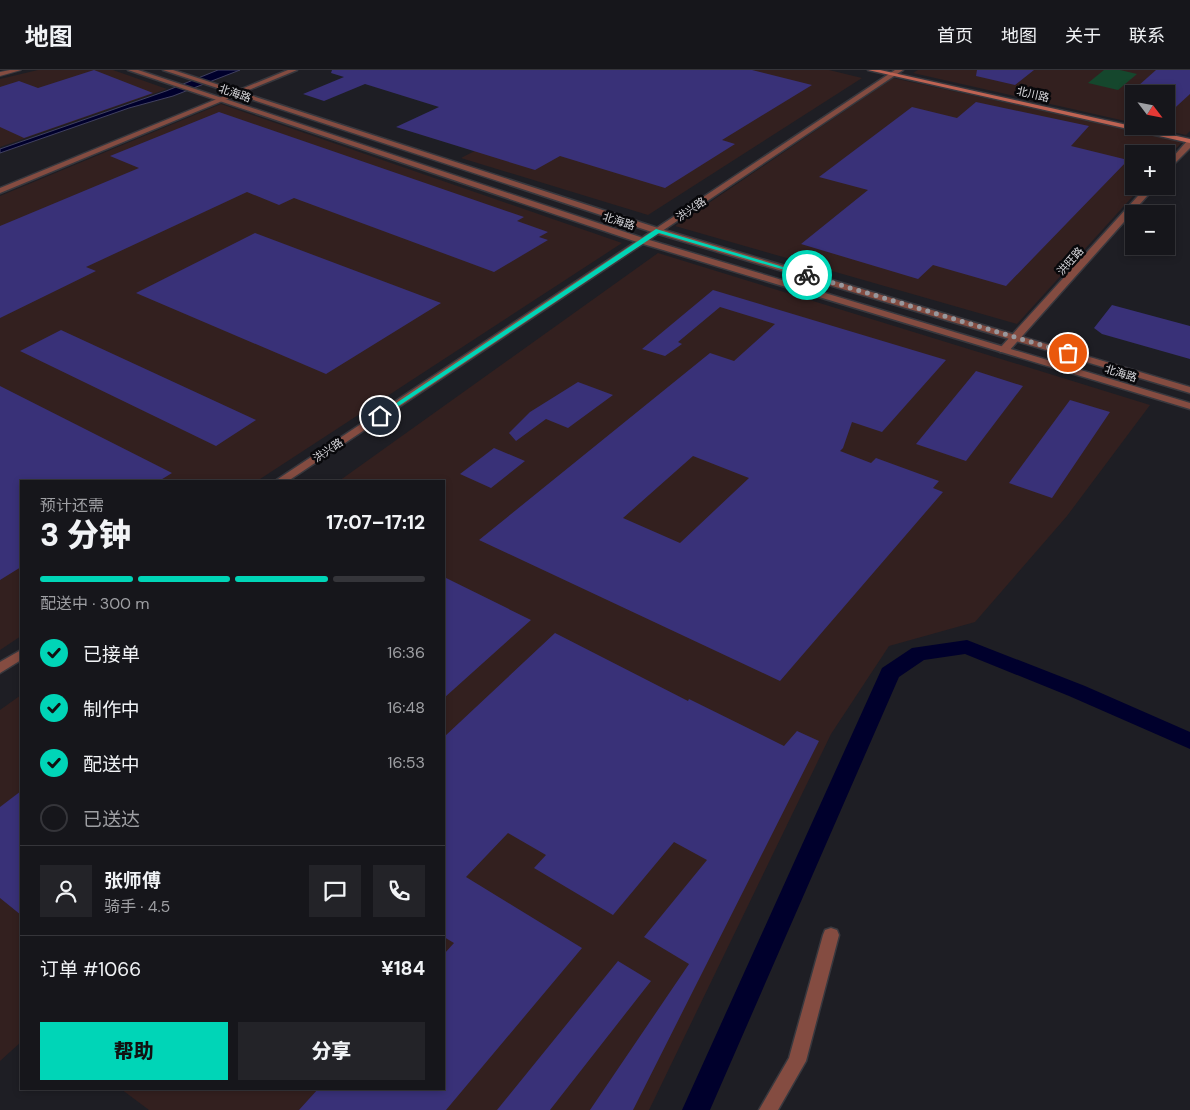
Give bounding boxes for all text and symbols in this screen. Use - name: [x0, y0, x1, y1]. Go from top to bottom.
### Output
- text: 地图: [25, 21, 73, 52]
- text: 首页: [937, 24, 973, 48]
- text: 地图: [1001, 24, 1037, 48]
- text: 关于: [1065, 24, 1101, 48]
- text: 联系: [1129, 24, 1165, 48]
- street label: 北海路: [217, 81, 253, 105]
- street label: 北川路: [1015, 83, 1051, 105]
- north arrow: [1125, 85, 1175, 135]
- map controls: [1125, 85, 1175, 255]
- button: +: [1125, 145, 1175, 195]
- street label: 洪兴路: [673, 194, 709, 224]
- button: −: [1125, 205, 1175, 255]
- street label: 北海路: [601, 209, 637, 233]
- street label: 洪旺路: [1054, 244, 1086, 278]
- courier: [782, 250, 832, 300]
- icon: bike: [793, 261, 821, 289]
- pin: [1047, 332, 1089, 374]
- icon: bag: [1054, 339, 1082, 367]
- street label: 北海路: [1103, 361, 1139, 385]
- pin: [359, 395, 401, 437]
- icon: home: [366, 402, 394, 430]
- street label: 洪兴路: [310, 435, 346, 465]
- text: 预计还需: [40, 495, 104, 516]
- text: 17:07–17:12: [326, 510, 425, 535]
- text: 3 分钟: [40, 514, 131, 556]
- text: 配送中 · 300 m: [40, 593, 150, 614]
- icon: check: [40, 639, 68, 667]
- text: 已接单: [83, 642, 140, 667]
- text: 16:36: [387, 642, 425, 663]
- icon: check: [40, 694, 68, 722]
- text: 制作中: [83, 697, 140, 722]
- text: 16:48: [387, 697, 425, 718]
- icon: check: [40, 749, 68, 777]
- text: 配送中: [83, 752, 140, 777]
- text: 16:53: [388, 752, 425, 773]
- text: 已送达: [83, 807, 140, 832]
- button: person: [40, 865, 92, 917]
- button: chat: [309, 865, 361, 917]
- button: phone: [373, 865, 425, 917]
- text: 张师傅: [104, 868, 161, 893]
- text: 骑手 · 4.5: [104, 896, 170, 917]
- text: ¥184: [381, 956, 425, 981]
- text: 订单 #1066: [40, 957, 141, 982]
- button: 帮助: [40, 1022, 228, 1080]
- button: 分享: [238, 1022, 425, 1080]

